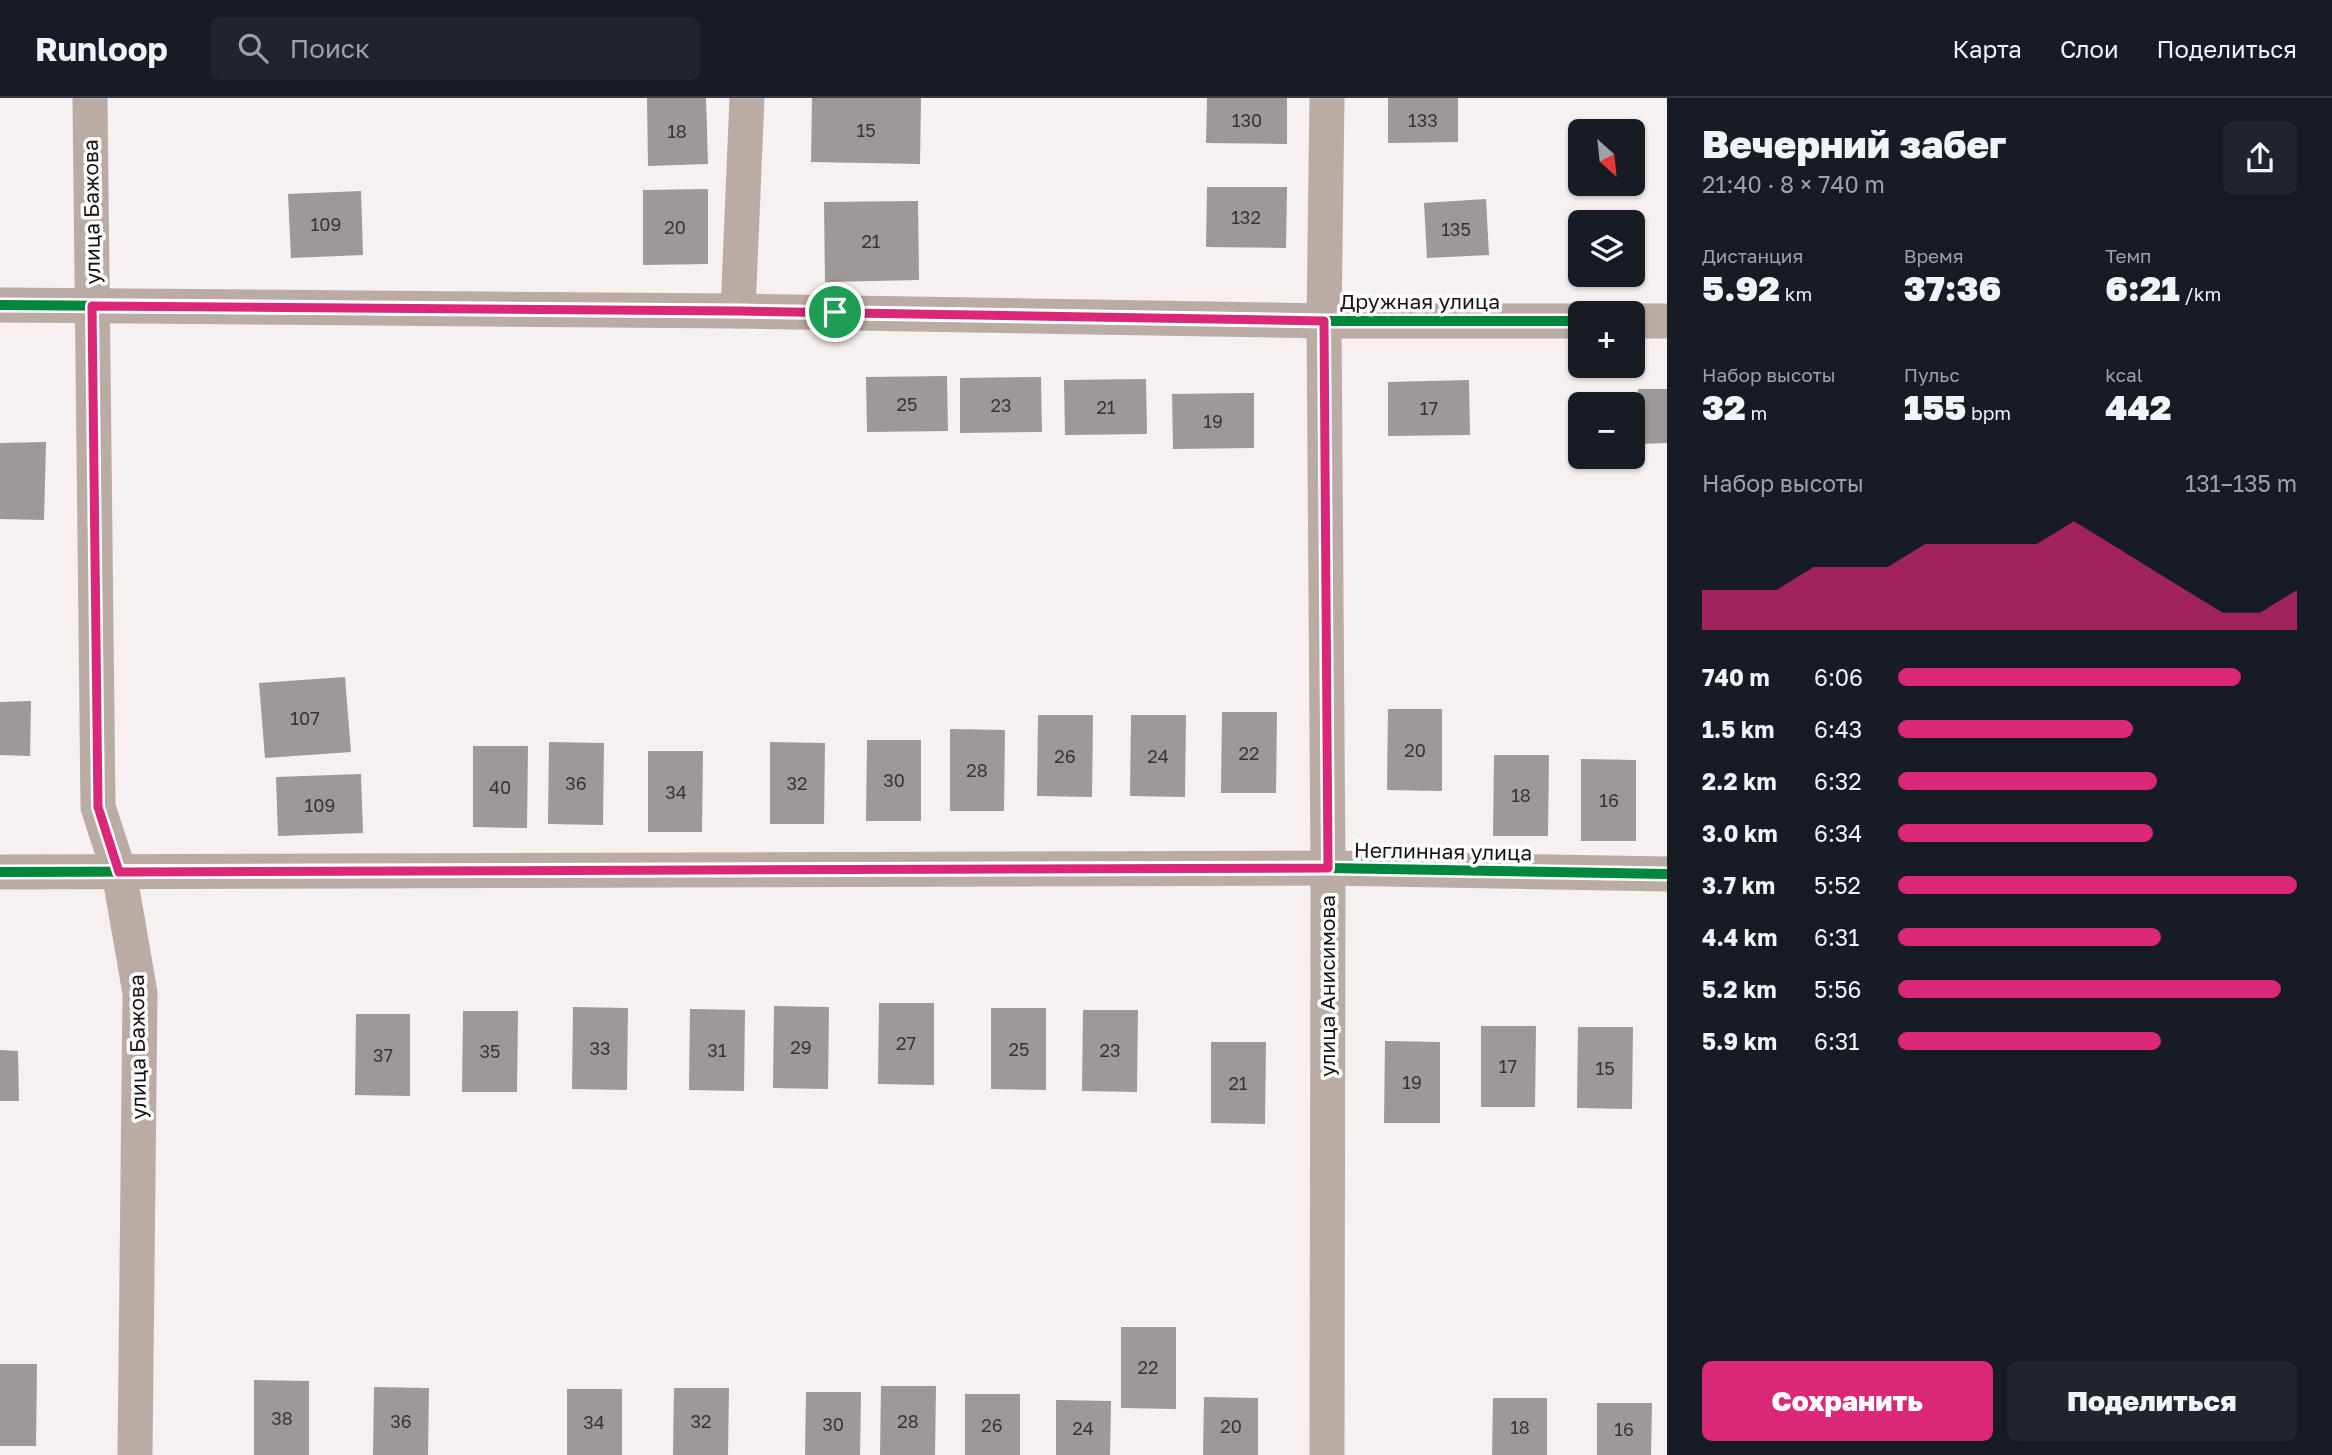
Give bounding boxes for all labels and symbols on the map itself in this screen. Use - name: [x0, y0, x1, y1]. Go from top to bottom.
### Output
- house number: 130: [1232, 109, 1262, 131]
- house number: 133: [1408, 109, 1438, 131]
- house number: 15: [856, 119, 876, 141]
- north arrow: [1568, 119, 1645, 196]
- house number: 18: [667, 120, 687, 142]
- street label: улица Бажова: [77, 139, 105, 285]
- house number: 132: [1231, 206, 1261, 228]
- house number: 109: [311, 213, 341, 235]
- house number: 20: [664, 216, 686, 238]
- house number: 135: [1441, 218, 1471, 240]
- house number: 21: [861, 230, 881, 252]
- pin: [805, 282, 865, 342]
- street label: Дружная улица: [1340, 288, 1500, 314]
- house number: 25: [897, 393, 917, 415]
- house number: 23: [991, 394, 1011, 416]
- house number: 21: [1096, 396, 1116, 418]
- house number: 17: [1420, 397, 1438, 419]
- house number: 19: [1203, 410, 1223, 432]
- house number: 107: [290, 707, 320, 729]
- house number: 20: [1404, 739, 1426, 761]
- house number: 22: [1239, 742, 1259, 764]
- house number: 26: [1054, 745, 1076, 767]
- house number: 24: [1147, 745, 1169, 767]
- house number: 28: [966, 759, 988, 781]
- house number: 30: [883, 769, 905, 791]
- house number: 36: [565, 772, 587, 794]
- house number: 32: [787, 772, 807, 794]
- house number: 40: [489, 776, 511, 798]
- house number: 34: [665, 781, 687, 803]
- house number: 18: [1511, 784, 1531, 806]
- house number: 16: [1599, 789, 1619, 811]
- house number: 109: [305, 794, 335, 816]
- street label: Неглинная улица: [1354, 836, 1532, 866]
- street label: улица Анисимова: [1314, 895, 1340, 1077]
- street label: улица Бажова: [123, 974, 151, 1120]
- house number: 27: [896, 1032, 916, 1054]
- house number: 29: [790, 1036, 812, 1058]
- house number: 33: [589, 1037, 611, 1059]
- house number: 25: [1009, 1038, 1029, 1060]
- house number: 31: [707, 1039, 727, 1061]
- house number: 23: [1100, 1039, 1120, 1061]
- house number: 35: [480, 1040, 500, 1062]
- house number: 37: [373, 1044, 393, 1066]
- house number: 17: [1499, 1055, 1517, 1077]
- house number: 15: [1595, 1057, 1615, 1079]
- house number: 19: [1402, 1071, 1422, 1093]
- house number: 21: [1228, 1072, 1248, 1094]
- house number: 22: [1138, 1356, 1158, 1378]
- house number: 38: [271, 1407, 293, 1429]
- house number: 36: [390, 1410, 412, 1432]
- house number: 32: [691, 1410, 711, 1432]
- house number: 28: [897, 1410, 919, 1432]
- house number: 34: [583, 1411, 605, 1433]
- house number: 30: [822, 1413, 844, 1435]
- house number: 26: [981, 1414, 1003, 1436]
- house number: 20: [1220, 1415, 1242, 1437]
- house number: 18: [1510, 1416, 1530, 1438]
- house number: 24: [1072, 1417, 1094, 1439]
- house number: 16: [1614, 1418, 1634, 1440]

